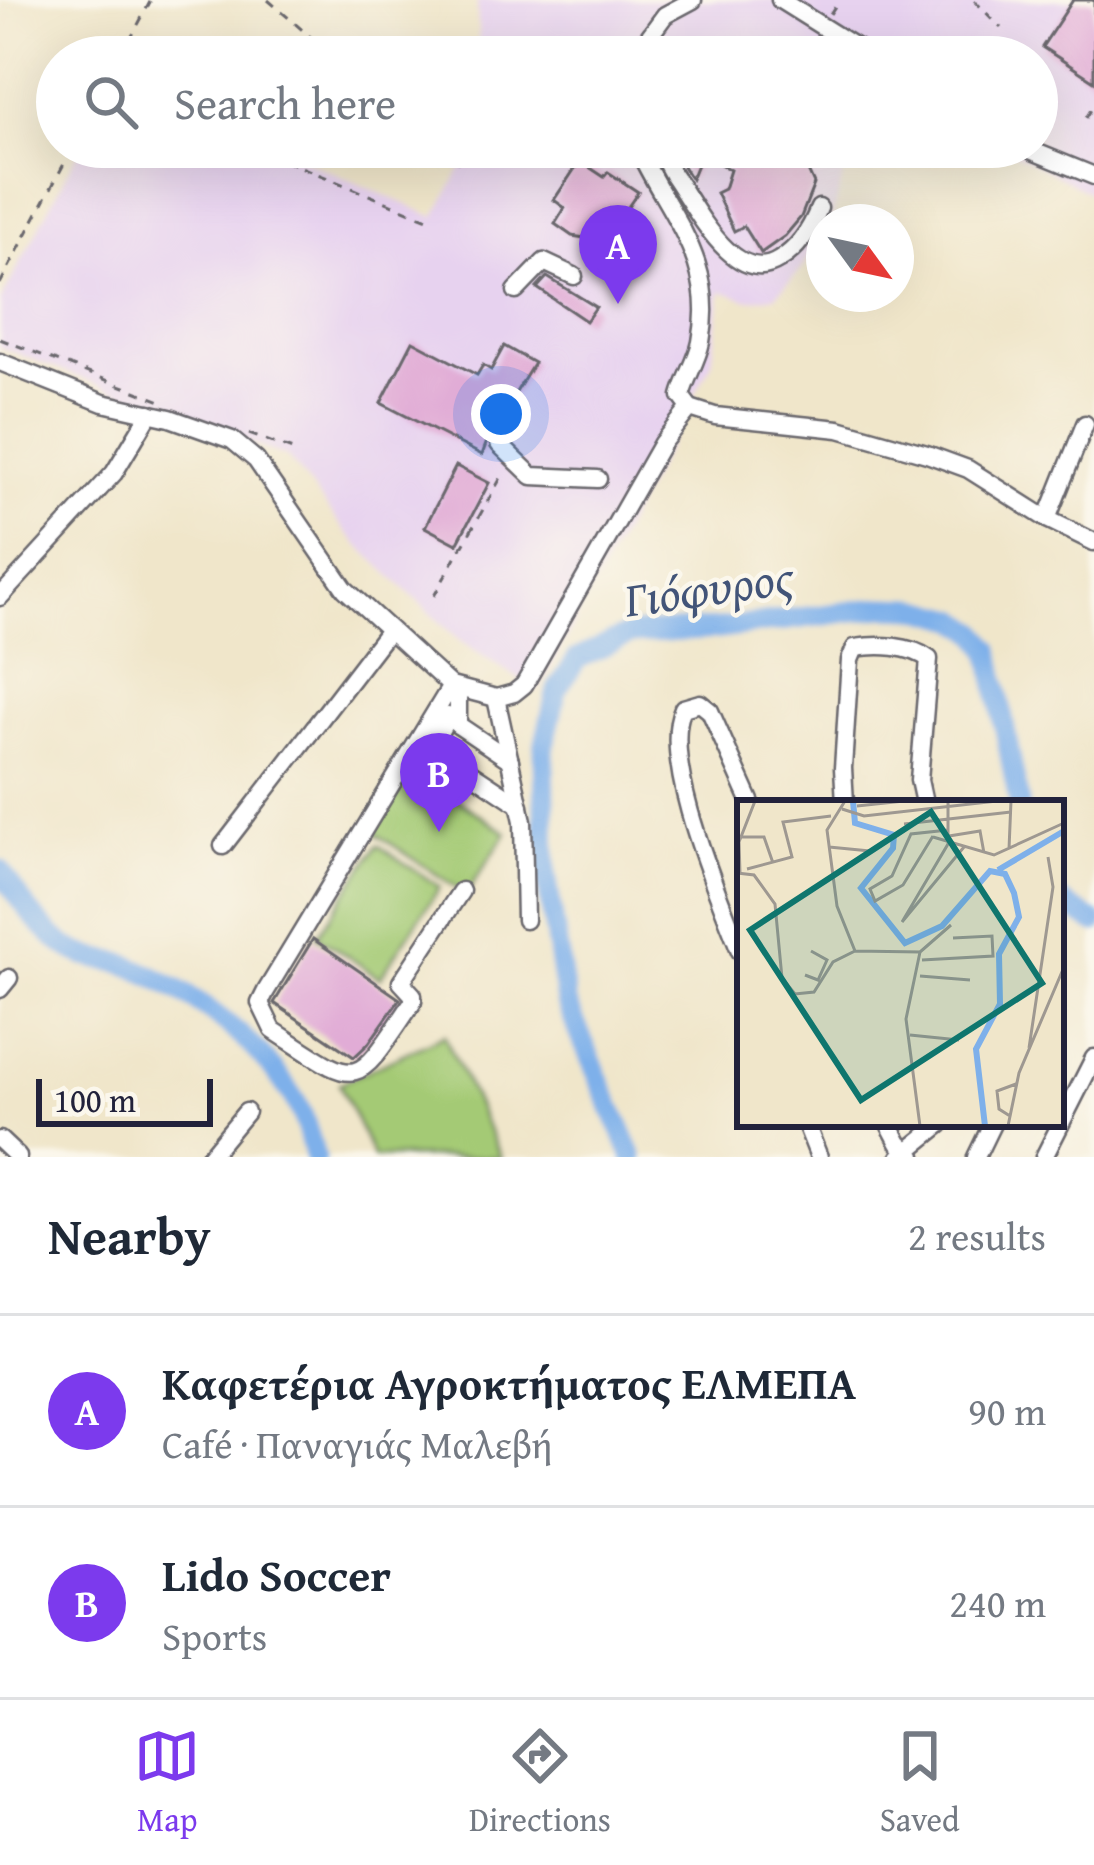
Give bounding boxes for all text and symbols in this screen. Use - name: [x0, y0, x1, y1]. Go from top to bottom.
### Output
- search box: [36, 36, 1058, 168]
- icon: search: [78, 69, 144, 135]
- text: Search here: [174, 70, 396, 135]
- north arrow: [806, 204, 914, 312]
- pin: A: [579, 205, 657, 304]
- your location: [471, 384, 531, 444]
- water label: Γιόφυρος: [619, 540, 799, 635]
- pin: B: [400, 733, 478, 832]
- inset map: [737, 800, 1064, 1127]
- scale bar: [36, 1073, 213, 1126]
- text: 100 m: [54, 1076, 136, 1124]
- text: Nearby: [48, 1198, 211, 1273]
- text: 2 results: [908, 1207, 1046, 1264]
- text: Καφετέρια Αγροκτήματος ΕΛΜΕΠΑ: [162, 1350, 856, 1415]
- text: A: [75, 1382, 99, 1439]
- text: 90 m: [968, 1382, 1046, 1439]
- text: Café · Παναγιάς Μαλεβή: [162, 1415, 552, 1472]
- text: Lido Soccer: [162, 1542, 391, 1607]
- text: B: [75, 1574, 99, 1631]
- text: 240 m: [949, 1574, 1046, 1631]
- text: Sports: [162, 1607, 267, 1664]
- tab: Map: [134, 1723, 200, 1843]
- tab: Directions: [469, 1723, 611, 1843]
- tab: Saved: [880, 1723, 960, 1843]

